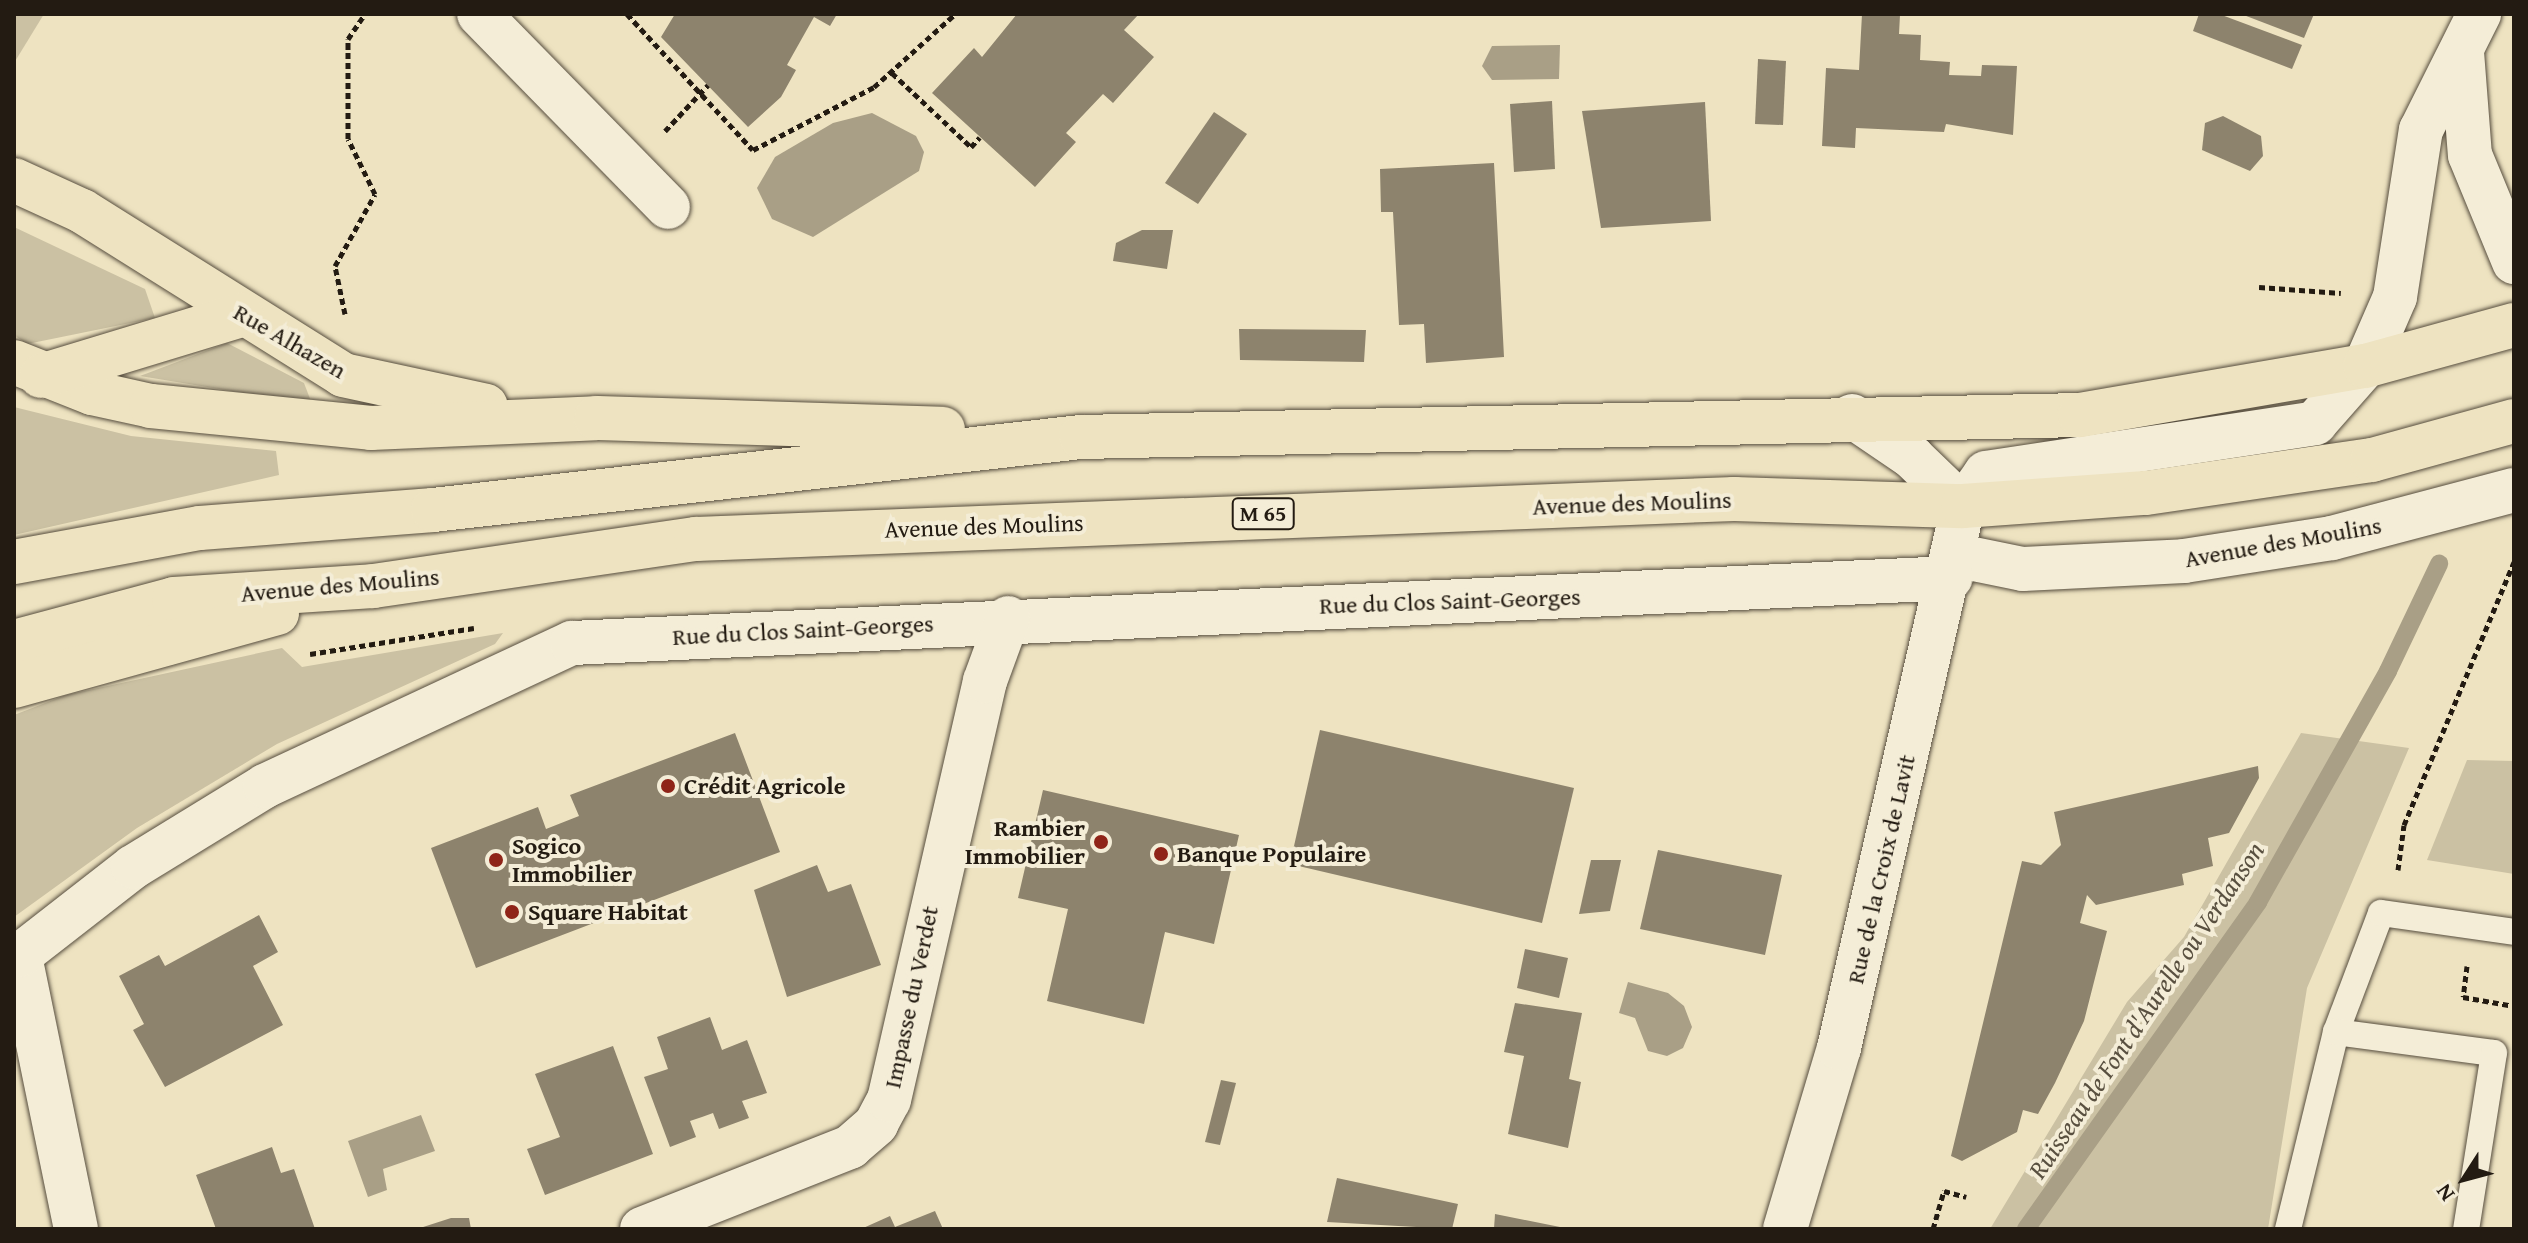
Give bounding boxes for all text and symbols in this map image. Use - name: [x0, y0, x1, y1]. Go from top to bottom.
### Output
- street label: Rue Alhazen: [229, 297, 351, 385]
- street label: Avenue des Moulins: [1532, 485, 1732, 521]
- road number: M 65: [1231, 496, 1295, 532]
- street label: Avenue des Moulins: [884, 508, 1084, 544]
- street label: Avenue des Moulins: [2182, 511, 2384, 573]
- street label: Avenue des Moulins: [239, 562, 441, 608]
- street label: Rue du Clos Saint-Georges: [1319, 582, 1581, 620]
- street label: Rue du Clos Saint-Georges: [672, 609, 934, 651]
- street label: Rue de la Croix de Lavit: [1841, 752, 1921, 986]
- place label: Crédit Agricole: [684, 772, 845, 800]
- marker: Crédit Agricole: [659, 777, 677, 795]
- place label: Rambier Immobilier: [965, 814, 1085, 870]
- place label: Sogico Immobilier: [512, 832, 632, 888]
- marker: Rambier Immobilier: [1092, 833, 1110, 851]
- water label: Ruisseau de Font d'Aurelle ou Verdanson: [2021, 836, 2271, 1184]
- place label: Banque Populaire: [1177, 840, 1366, 868]
- marker: Banque Populaire: [1152, 845, 1170, 863]
- marker: Sogico Immobilier: [487, 851, 505, 869]
- place label: Square Habitat: [528, 898, 688, 926]
- marker: Square Habitat: [503, 903, 521, 921]
- street label: Impasse du Verdet: [878, 903, 944, 1091]
- north arrow: [2424, 1139, 2504, 1219]
- text: N: [2427, 1178, 2462, 1208]

